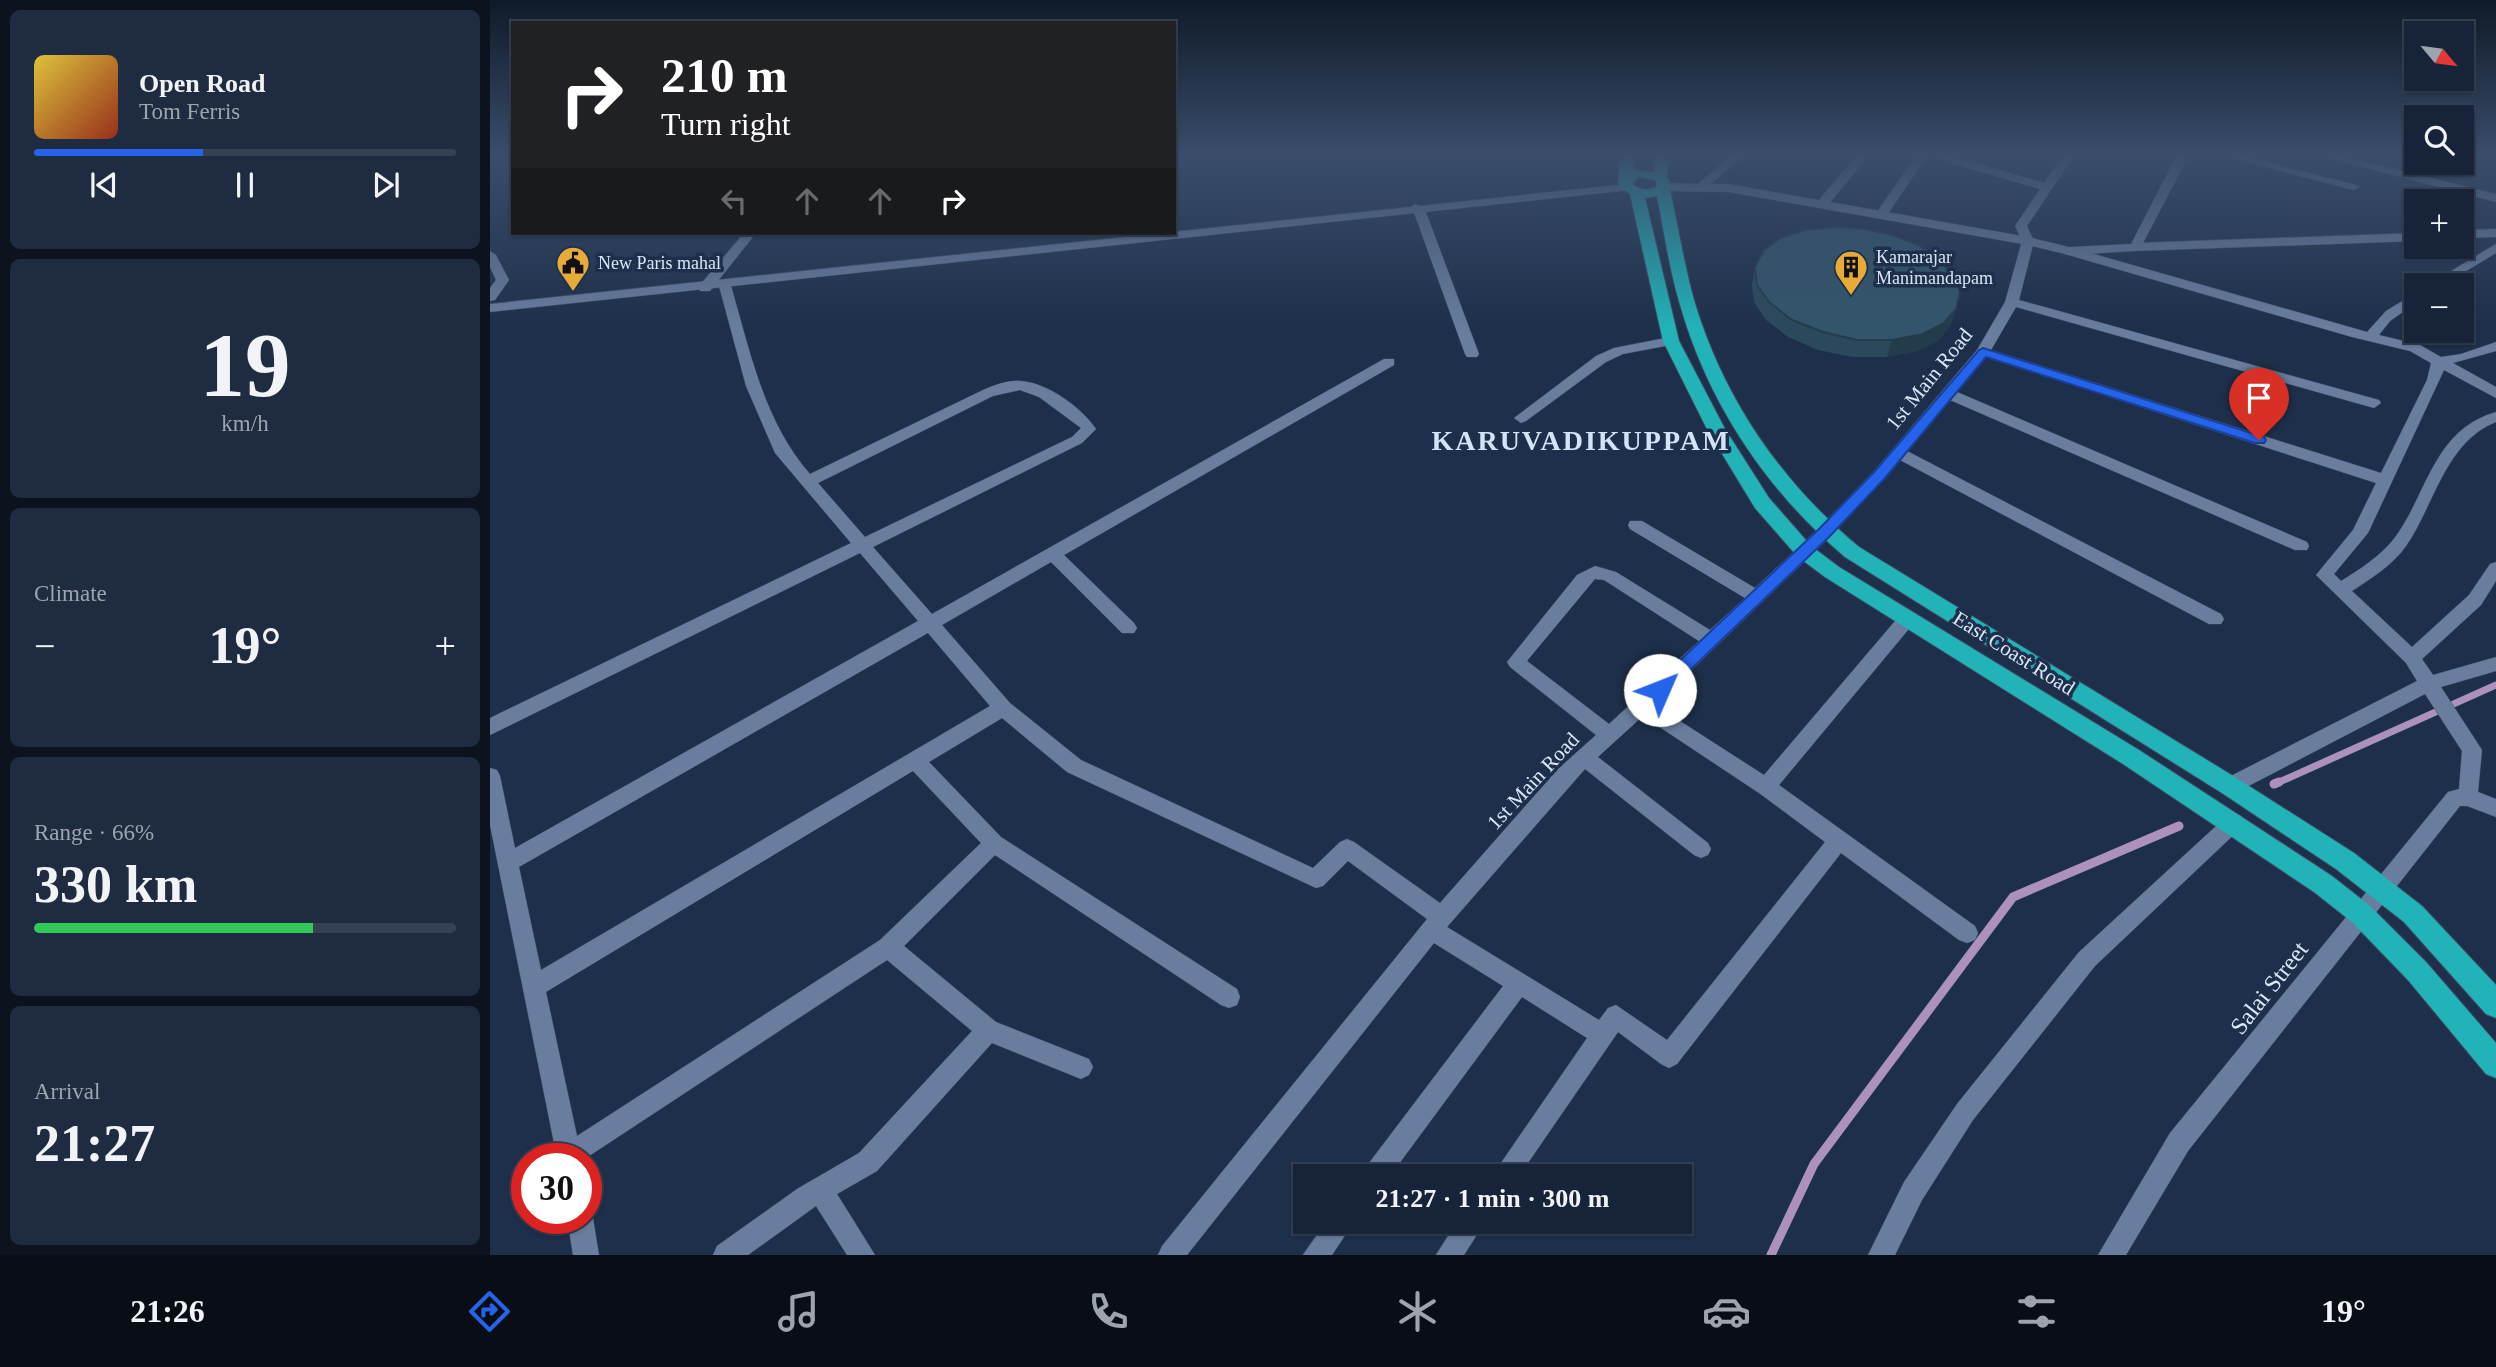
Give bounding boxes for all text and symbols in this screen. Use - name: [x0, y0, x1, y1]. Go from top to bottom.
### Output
- north arrow: [2404, 21, 2474, 91]
- map controls: [2404, 21, 2474, 343]
- text: 210 m: [661, 48, 788, 103]
- icon: right: [546, 49, 637, 140]
- text: Open Road: [139, 69, 265, 98]
- text: Tom Ferris: [139, 99, 240, 124]
- button: search: [2404, 105, 2474, 175]
- text: Turn right: [661, 106, 791, 142]
- icon: previous: [85, 166, 123, 204]
- icon: pause: [226, 166, 264, 204]
- icon: next: [367, 166, 405, 204]
- icon: left: [715, 182, 753, 220]
- icon: ahead: [788, 182, 826, 220]
- icon: ahead: [861, 182, 899, 220]
- icon: right: [934, 182, 972, 220]
- button: +: [2404, 189, 2474, 259]
- public building icon: New Paris mahal: [554, 244, 592, 293]
- place label: Kamarajar Manimandapam: [1876, 247, 1993, 288]
- building icon: Kamarajar Manimandapam: [1832, 248, 1870, 297]
- place label: New Paris mahal: [598, 253, 721, 273]
- button: −: [2404, 273, 2474, 343]
- text: 19: [200, 315, 291, 416]
- street label: 1st Main Road: [1881, 323, 1978, 435]
- pin: [2229, 368, 2289, 440]
- icon: arrive: [2240, 379, 2278, 417]
- text: km/h: [221, 411, 269, 436]
- district label: KARUVADIKUPPAM: [1431, 425, 1731, 456]
- text: Climate: [34, 581, 107, 606]
- street label: East Coast Road: [1949, 606, 2080, 700]
- text: 19°: [209, 617, 281, 674]
- text: −: [34, 625, 55, 667]
- text: +: [435, 625, 456, 667]
- position arrow: [1623, 653, 1697, 727]
- street label: 1st Main Road: [1482, 727, 1584, 834]
- text: Range · 66%: [34, 820, 154, 845]
- text: 330 km: [34, 856, 197, 913]
- street label: Salai Street: [2225, 936, 2313, 1039]
- text: Arrival: [34, 1079, 100, 1104]
- text: 21:27: [34, 1115, 155, 1172]
- speed limit sign: 30: [511, 1143, 602, 1234]
- text: 21:27 · 1 min · 300 m: [1376, 1184, 1610, 1213]
- icon: directions: [465, 1287, 514, 1336]
- icon: music: [774, 1287, 823, 1336]
- icon: phone: [1084, 1287, 1133, 1336]
- icon: climate: [1393, 1287, 1442, 1336]
- icon: car: [1702, 1287, 1751, 1336]
- icon: filters: [2012, 1287, 2061, 1336]
- text: 21:26: [130, 1293, 205, 1329]
- text: 19°: [2321, 1293, 2366, 1329]

